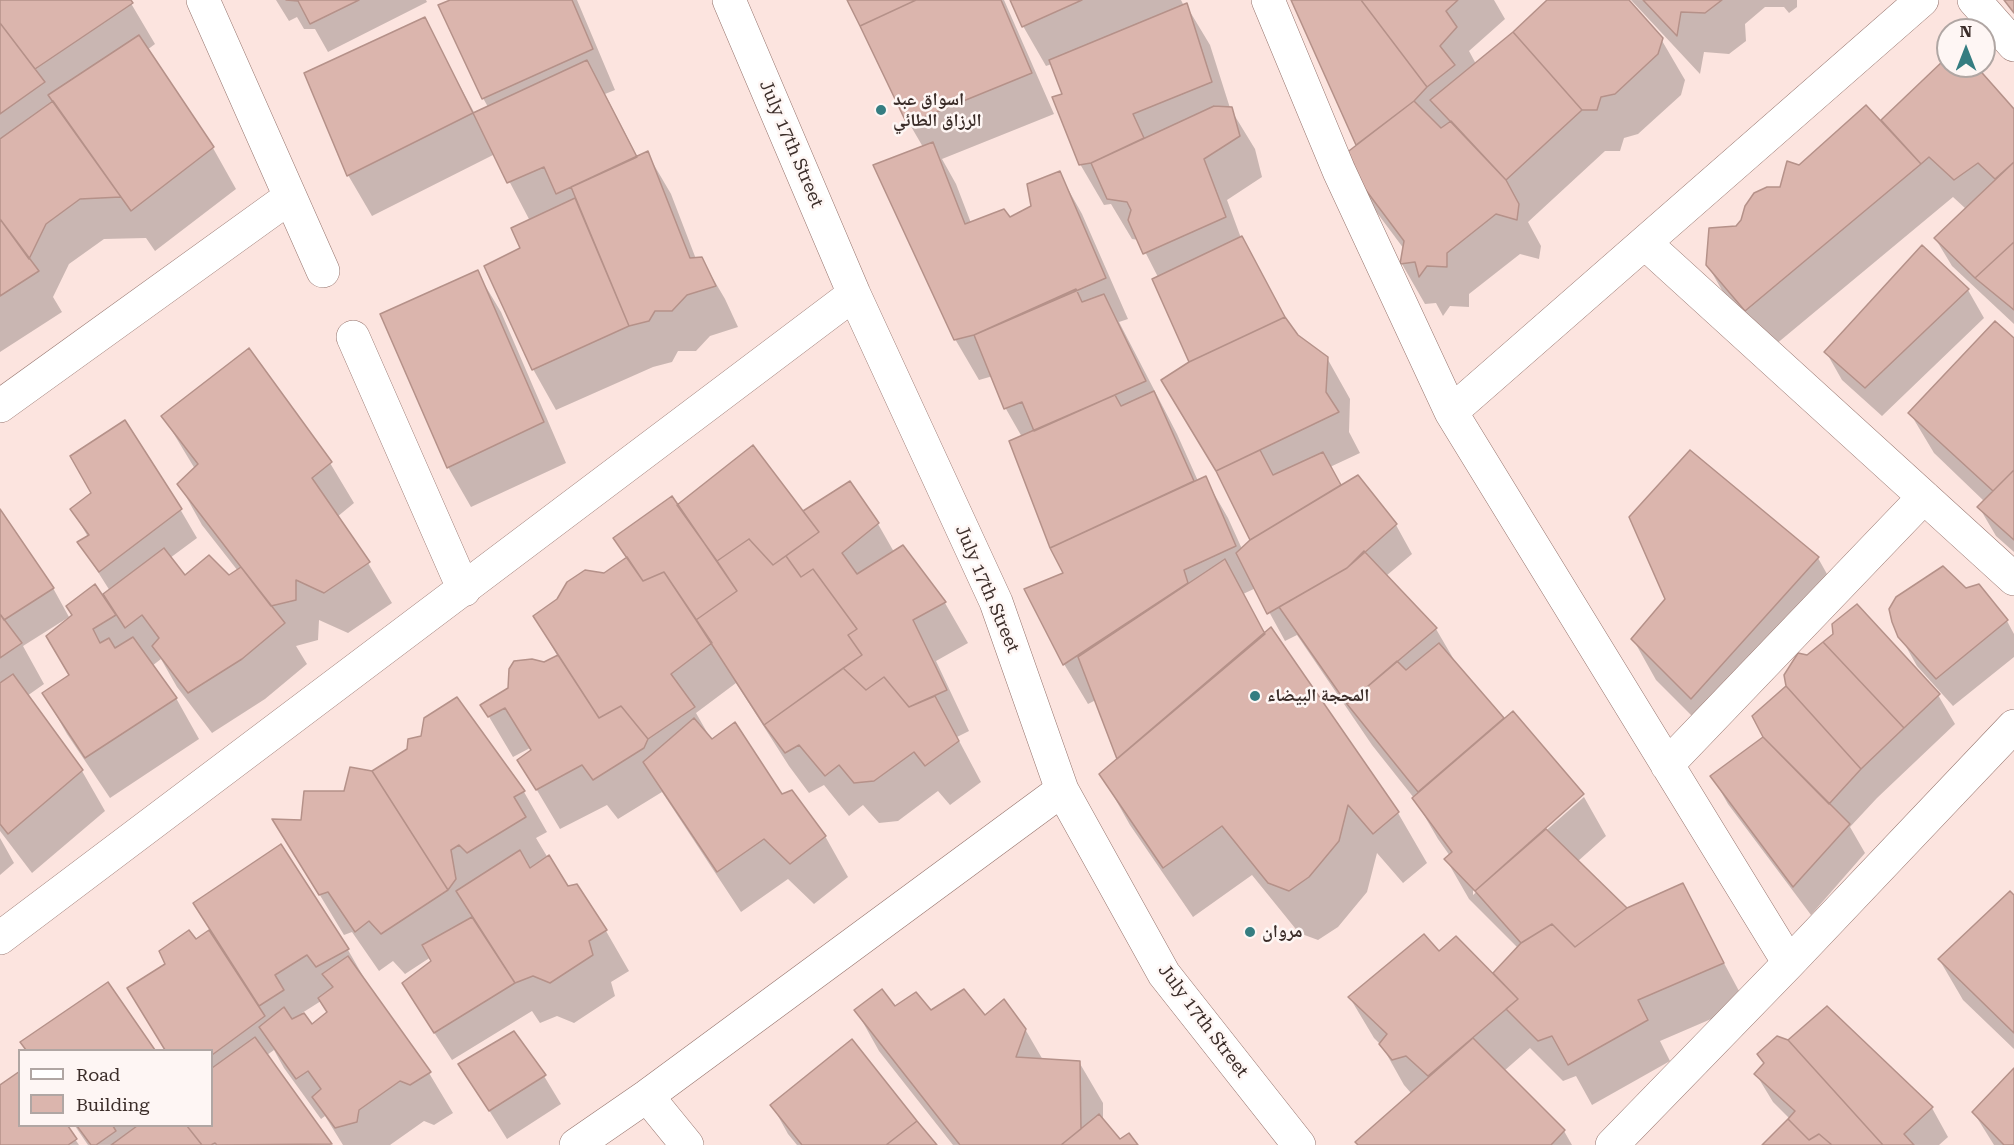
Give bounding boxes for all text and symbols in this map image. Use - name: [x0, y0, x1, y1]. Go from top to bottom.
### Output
- north arrow: [1936, 18, 1996, 78]
- text: N: [1960, 22, 1972, 41]
- street label: July 17th Street: [754, 77, 828, 211]
- place label: اسواق عبد الرزاق الطائي: [893, 89, 982, 132]
- marker: اسواق عبد الرزاق الطائي: [874, 103, 888, 117]
- street label: July 17th Street: [950, 522, 1024, 656]
- place label: المحجة البيضاء: [1267, 685, 1369, 707]
- marker: المحجة البيضاء: [1248, 689, 1262, 703]
- place label: مروان: [1262, 921, 1303, 943]
- marker: مروان: [1243, 925, 1257, 939]
- street label: July 17th Street: [1153, 960, 1253, 1082]
- legend: [18, 1049, 213, 1127]
- text: Road: [76, 1064, 120, 1085]
- text: Building: [76, 1094, 150, 1115]

